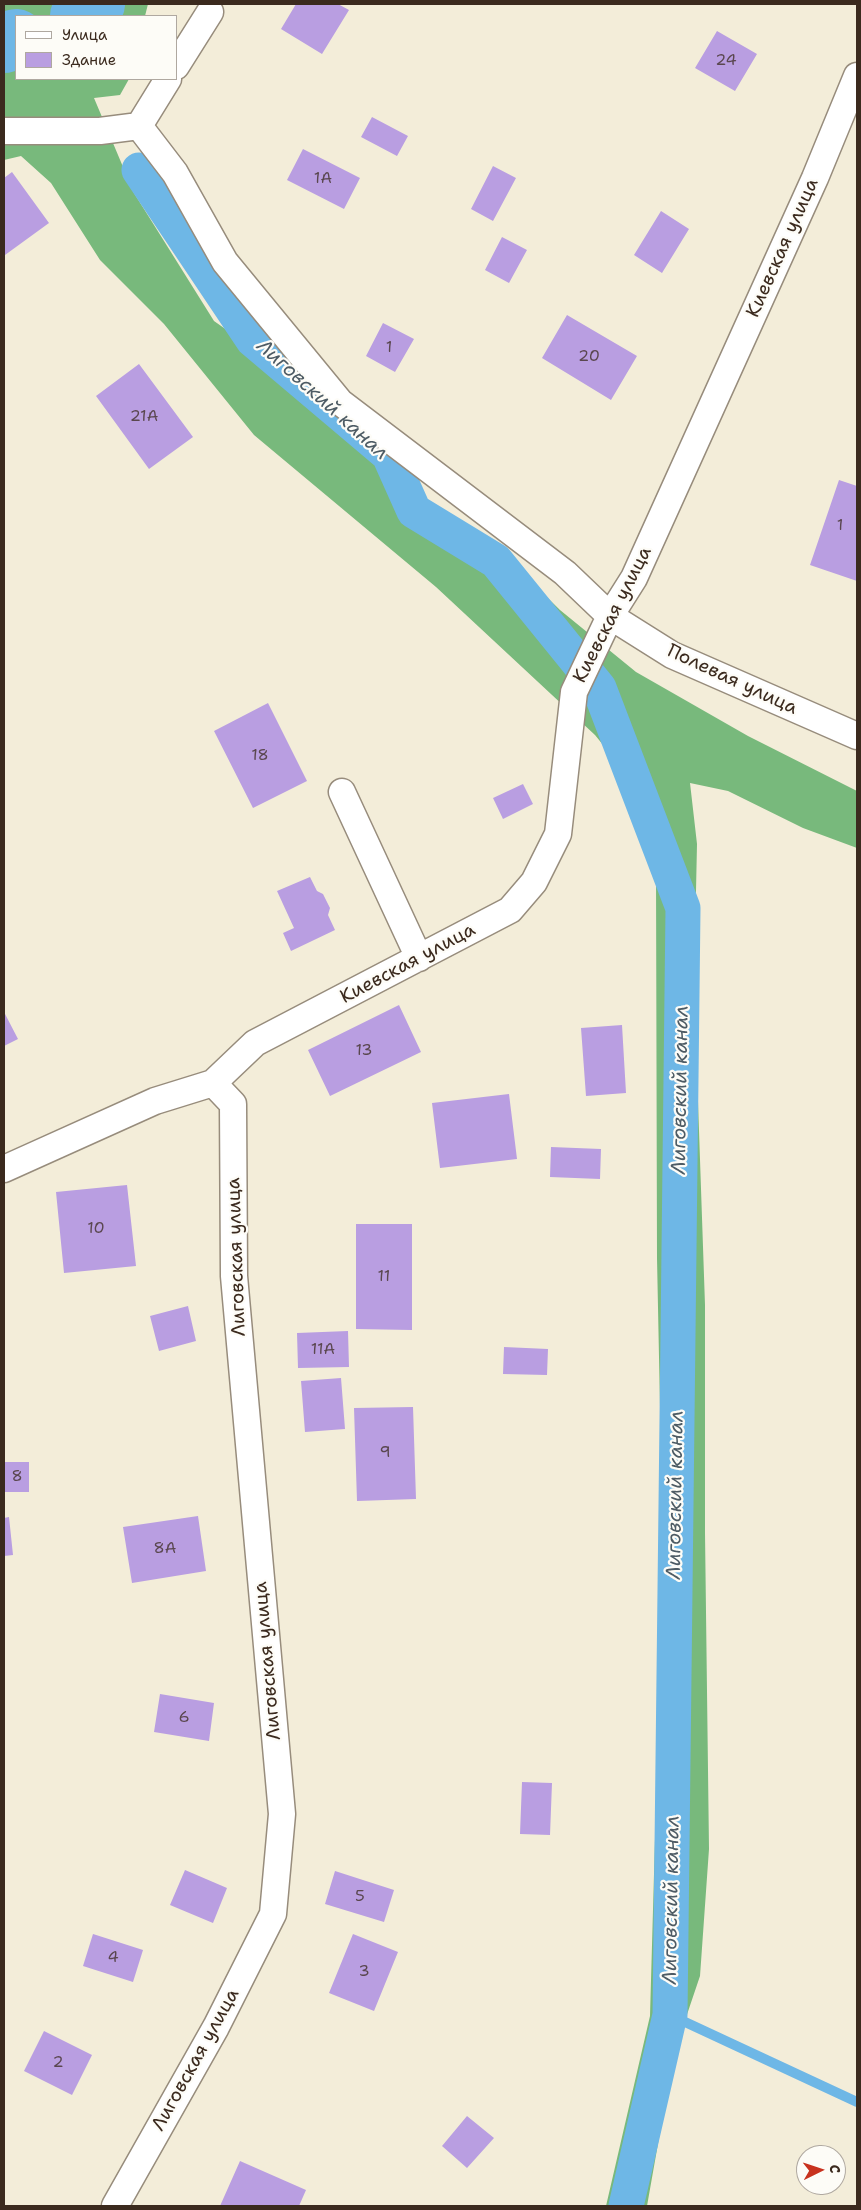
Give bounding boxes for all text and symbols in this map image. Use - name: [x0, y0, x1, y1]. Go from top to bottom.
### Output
- legend: [15, 15, 178, 80]
- text: Улица: [62, 25, 107, 45]
- text: Здание: [62, 50, 116, 70]
- house number: 24: [715, 51, 737, 71]
- house number: 1А: [314, 169, 332, 189]
- street label: Киевская улица: [742, 175, 824, 321]
- water label: Лиговский канал: [251, 335, 393, 465]
- house number: 1: [386, 338, 392, 358]
- house number: 20: [578, 347, 600, 367]
- house number: 21А: [130, 407, 158, 427]
- house number: 1: [837, 516, 843, 536]
- street label: Киевская улица: [569, 543, 657, 687]
- street label: Полевая улица: [663, 640, 801, 720]
- house number: 18: [251, 746, 269, 766]
- street label: Киевская улица: [337, 919, 479, 1009]
- water label: Лиговский канал: [668, 1005, 694, 1175]
- house number: 13: [355, 1041, 373, 1061]
- street label: Лиговская улица: [223, 1177, 251, 1337]
- house number: 10: [87, 1219, 105, 1239]
- house number: 11: [378, 1267, 390, 1287]
- house number: 11А: [311, 1340, 335, 1360]
- water label: Лиговский канал: [663, 1410, 689, 1580]
- house number: 9: [379, 1443, 391, 1463]
- house number: 8: [11, 1467, 23, 1487]
- house number: 8А: [154, 1539, 176, 1559]
- street label: Лиговская улица: [250, 1581, 286, 1741]
- house number: 6: [178, 1708, 190, 1728]
- water label: Лиговский канал: [659, 1815, 685, 1985]
- house number: 5: [355, 1887, 365, 1907]
- house number: 4: [107, 1948, 119, 1968]
- house number: 3: [358, 1962, 370, 1982]
- street label: Лиговская улица: [147, 1985, 245, 2135]
- house number: 2: [52, 2053, 64, 2073]
- north arrow: [796, 2145, 846, 2195]
- text: С: [826, 2164, 844, 2174]

